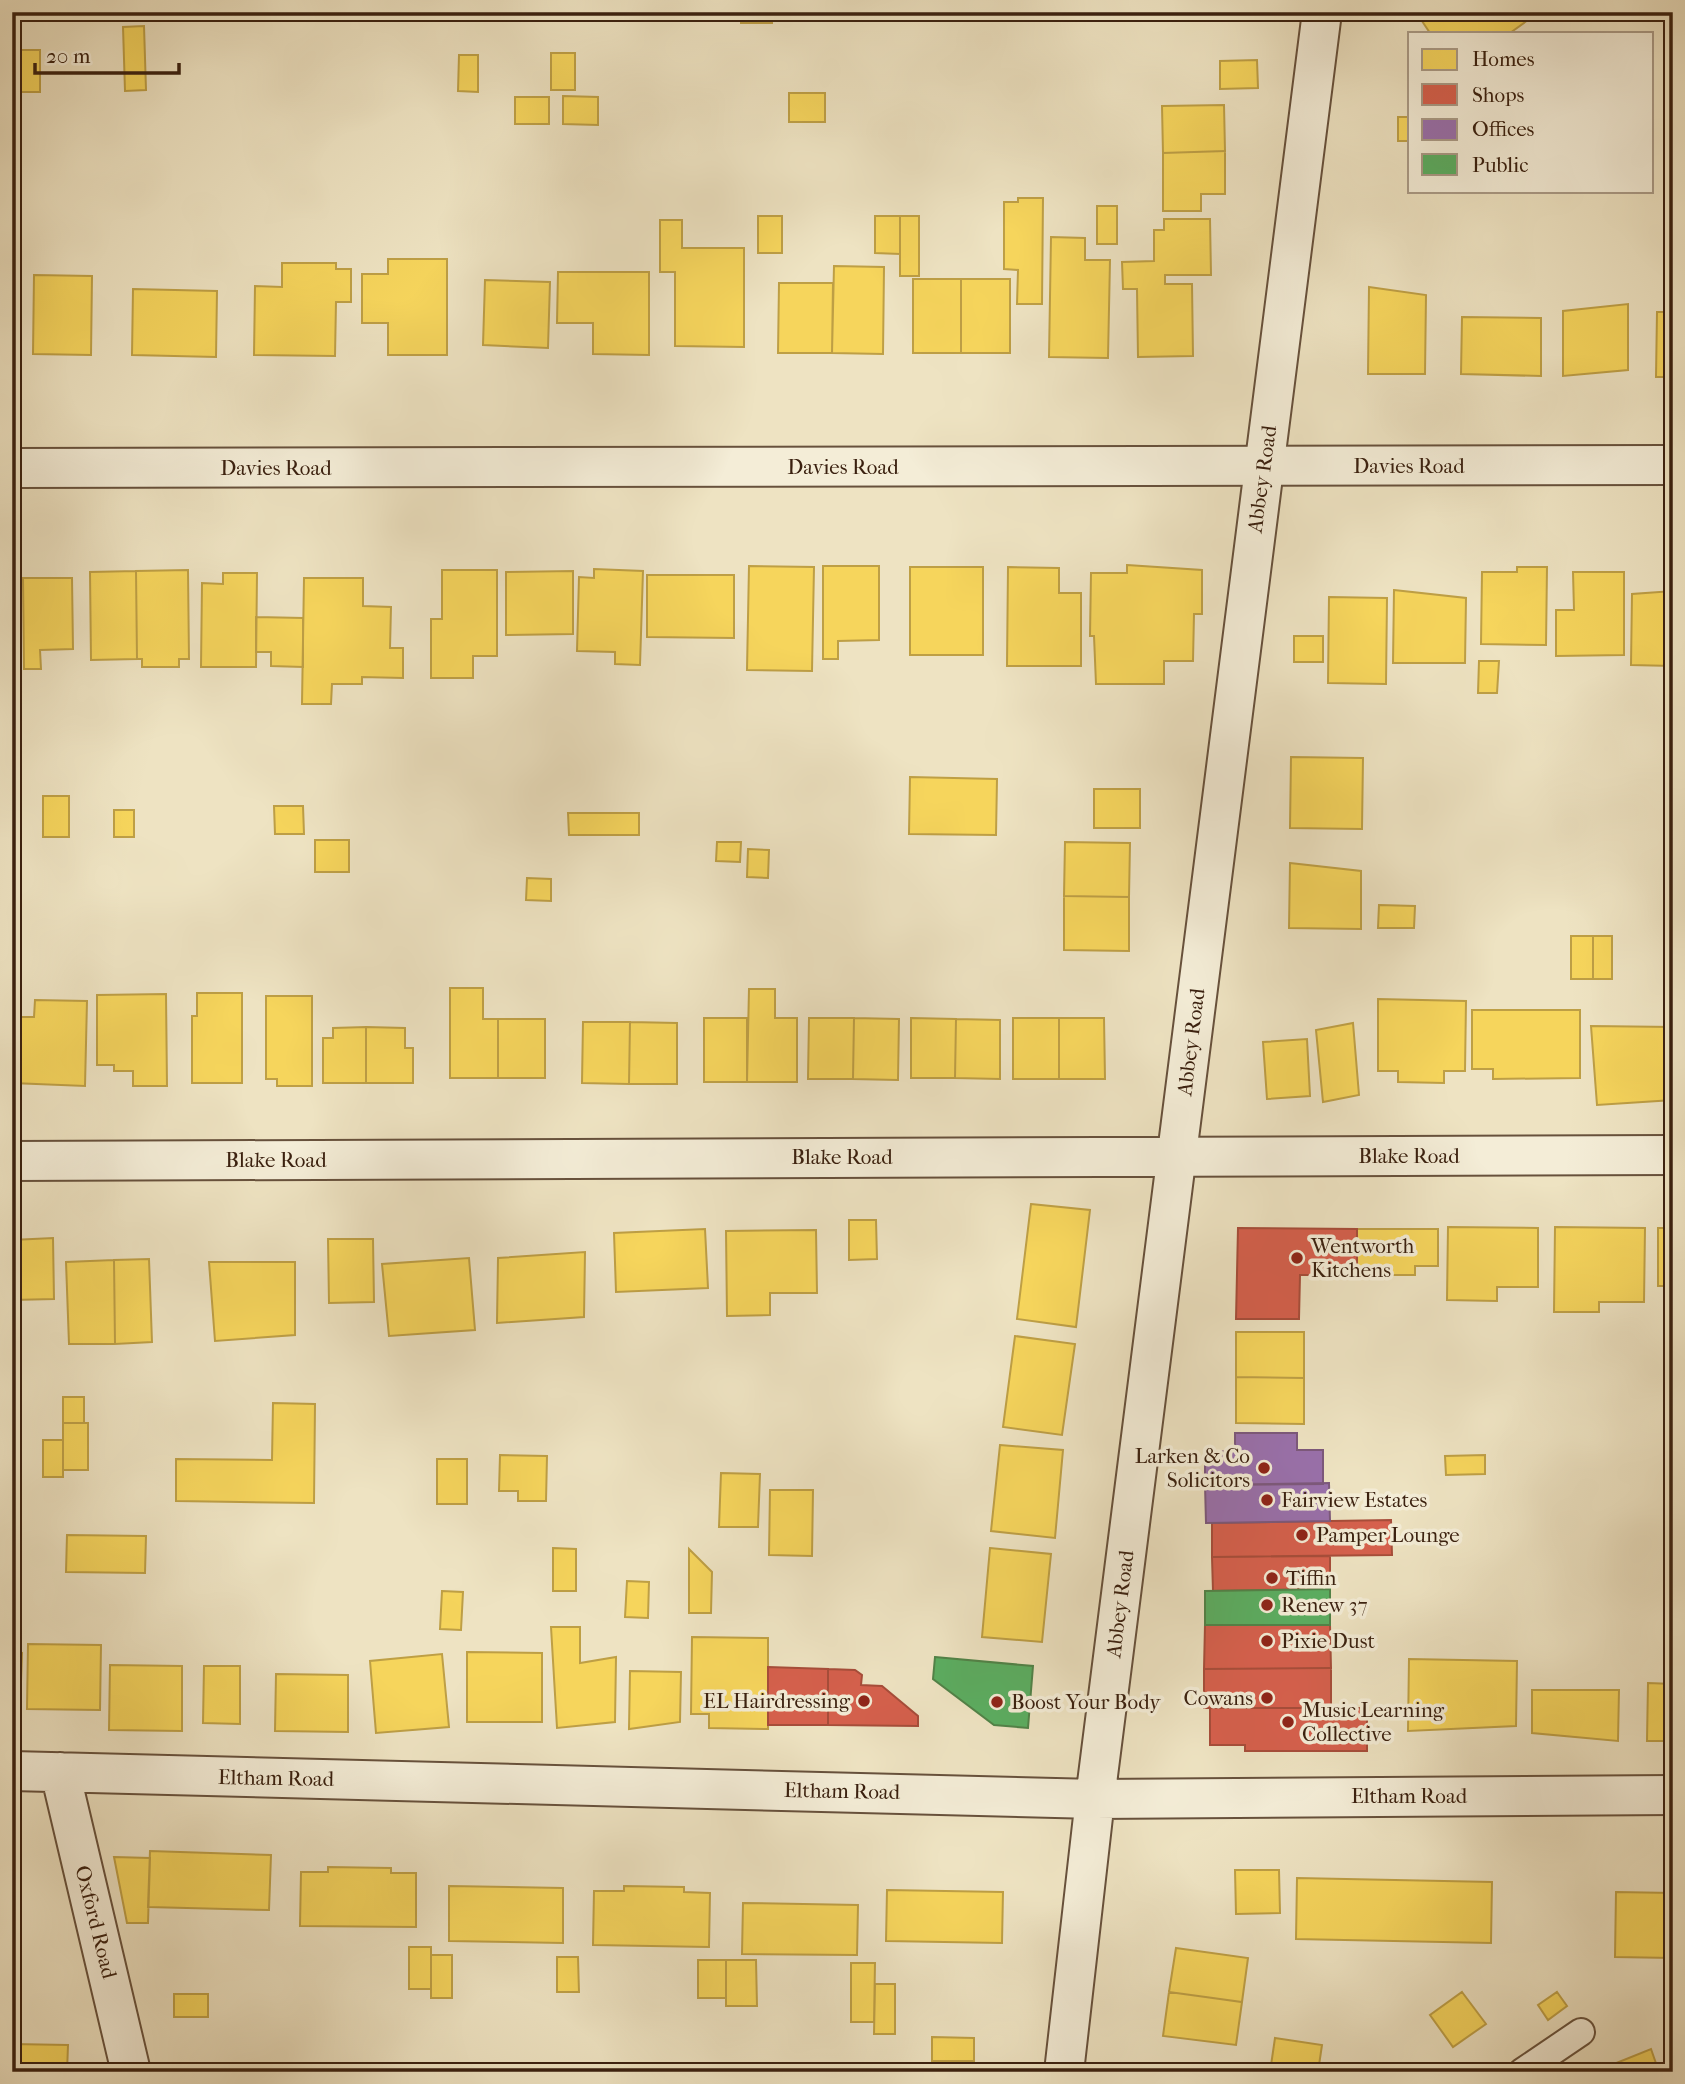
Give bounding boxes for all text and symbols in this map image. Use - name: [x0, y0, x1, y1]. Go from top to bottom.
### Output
- scale bar: [35, 32, 178, 76]
- legend: [1408, 32, 1654, 192]
- text: 20 m: [46, 44, 91, 68]
- text: Homes: [1472, 47, 1535, 71]
- text: Shops: [1472, 83, 1525, 107]
- text: Offices: [1472, 117, 1535, 141]
- text: Public: [1472, 153, 1528, 177]
- street label: Abbey Road: [1242, 423, 1281, 535]
- street label: Davies Road: [1353, 454, 1465, 478]
- street label: Davies Road: [787, 455, 899, 479]
- street label: Davies Road: [220, 456, 332, 480]
- street label: Abbey Road: [1172, 986, 1210, 1098]
- street label: Blake Road: [1358, 1144, 1460, 1168]
- street label: Blake Road: [791, 1145, 893, 1169]
- street label: Blake Road: [225, 1148, 327, 1172]
- place label: Wentworth Kitchens: [1310, 1234, 1414, 1282]
- marker: Wentworth Kitchens: [1289, 1250, 1305, 1266]
- place label: Larken & Co Solicitors: [1135, 1444, 1250, 1492]
- marker: Larken & Co Solicitors: [1256, 1460, 1272, 1476]
- place label: Fairview Estates: [1281, 1488, 1428, 1512]
- marker: Fairview Estates: [1259, 1492, 1275, 1508]
- place label: Pamper Lounge: [1316, 1523, 1460, 1547]
- marker: Pamper Lounge: [1294, 1527, 1310, 1543]
- street label: Abbey Road: [1101, 1548, 1139, 1660]
- place label: Tiffin: [1286, 1566, 1337, 1590]
- marker: Tiffin: [1264, 1570, 1280, 1586]
- place label: Renew 37: [1281, 1593, 1368, 1617]
- marker: Renew 37: [1259, 1597, 1275, 1613]
- place label: Pixie Dust: [1281, 1629, 1375, 1653]
- marker: Pixie Dust: [1259, 1633, 1275, 1649]
- place label: Cowans: [1184, 1686, 1253, 1710]
- place label: EL Hairdressing: [703, 1689, 851, 1713]
- place label: Boost Your Body: [1011, 1690, 1161, 1714]
- marker: Cowans: [1259, 1690, 1275, 1706]
- marker: EL Hairdressing: [856, 1693, 872, 1709]
- marker: Boost Your Body: [989, 1694, 1005, 1710]
- place label: Music Learning Collective: [1302, 1698, 1445, 1746]
- marker: Music Learning Collective: [1280, 1714, 1296, 1730]
- street label: Eltham Road: [218, 1765, 335, 1791]
- street label: Eltham Road: [784, 1778, 901, 1804]
- street label: Eltham Road: [1351, 1784, 1468, 1808]
- street label: Oxford Road: [70, 1863, 122, 1982]

